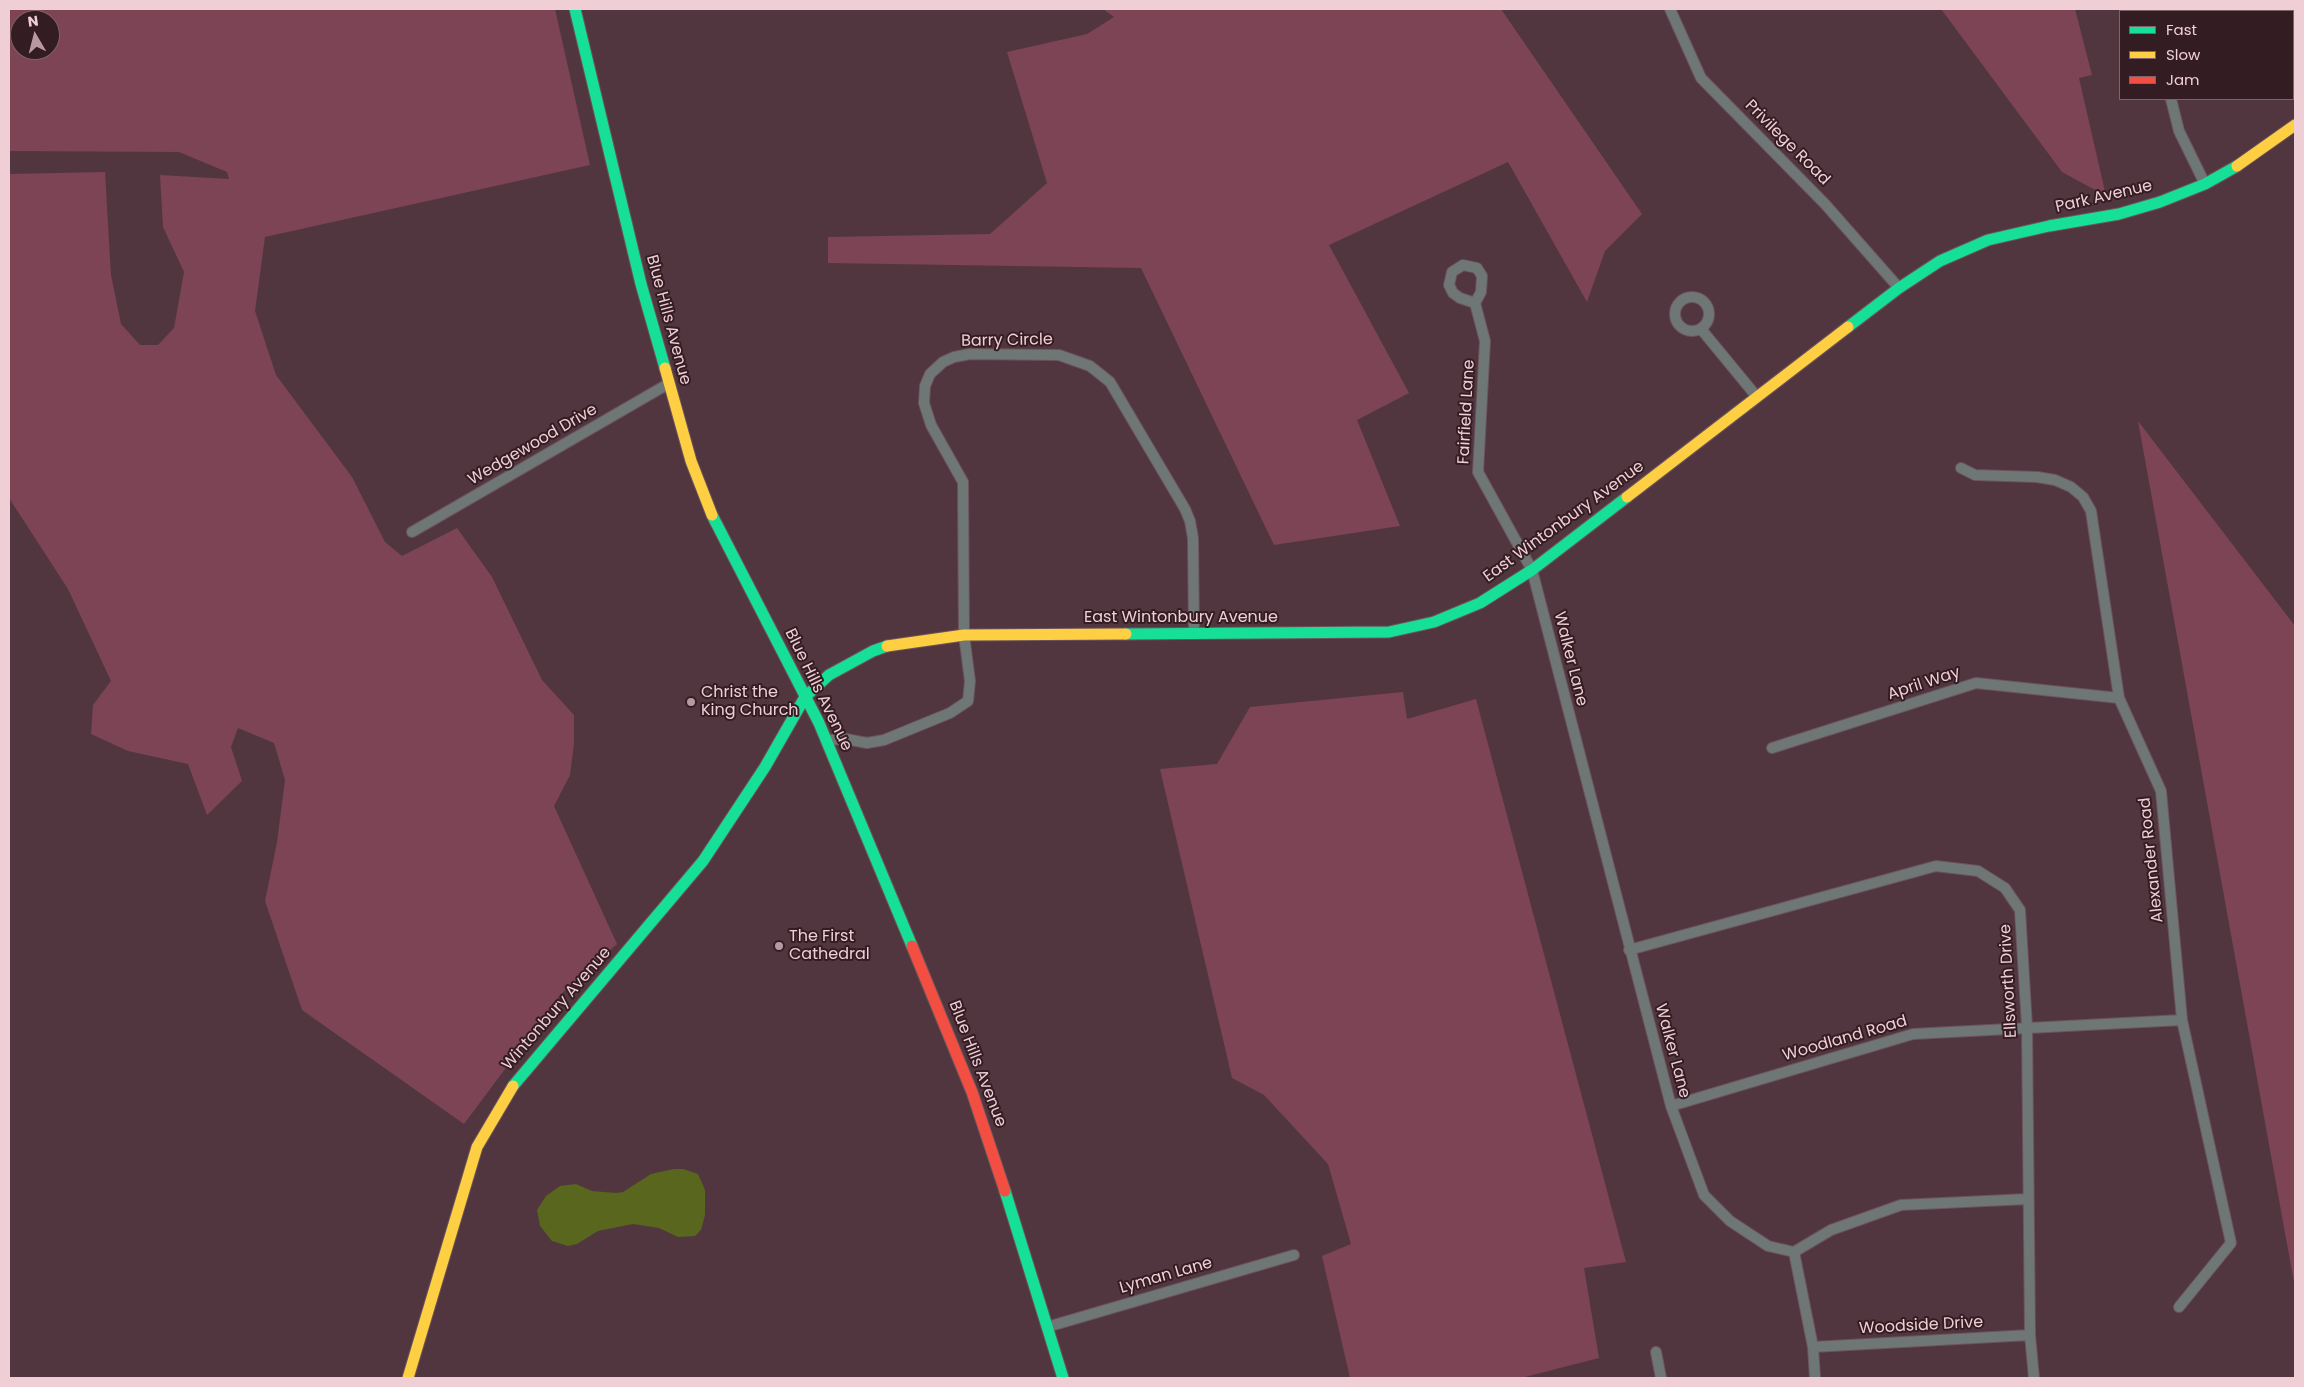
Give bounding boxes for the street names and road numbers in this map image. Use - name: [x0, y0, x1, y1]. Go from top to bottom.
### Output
- street label: Privilege Road: [1740, 96, 1834, 190]
- street label: Park Avenue: [2054, 177, 2154, 217]
- street label: Blue Hills Avenue: [641, 253, 695, 387]
- street label: Barry Circle: [961, 331, 1053, 351]
- street label: Fairfield Lane: [1455, 359, 1479, 465]
- street label: Wedgewood Drive: [465, 400, 601, 490]
- street label: East Wintonbury Avenue: [1480, 457, 1648, 587]
- street label: East Wintonbury Avenue: [1084, 608, 1278, 628]
- street label: Walker Lane: [1549, 610, 1591, 708]
- street label: Blue Hills Avenue: [780, 626, 856, 754]
- street label: April Way: [1885, 663, 1963, 705]
- street label: Alexander Road: [2136, 796, 2168, 924]
- street label: Ellsworth Drive: [1996, 923, 2022, 1039]
- street label: Wintonbury Avenue: [498, 944, 616, 1074]
- street label: Blue Hills Avenue: [944, 998, 1010, 1130]
- street label: Walker Lane: [1650, 1002, 1694, 1100]
- street label: Woodland Road: [1781, 1012, 1909, 1066]
- street label: Lyman Lane: [1117, 1254, 1215, 1298]
- street label: Woodside Drive: [1858, 1313, 1984, 1339]

